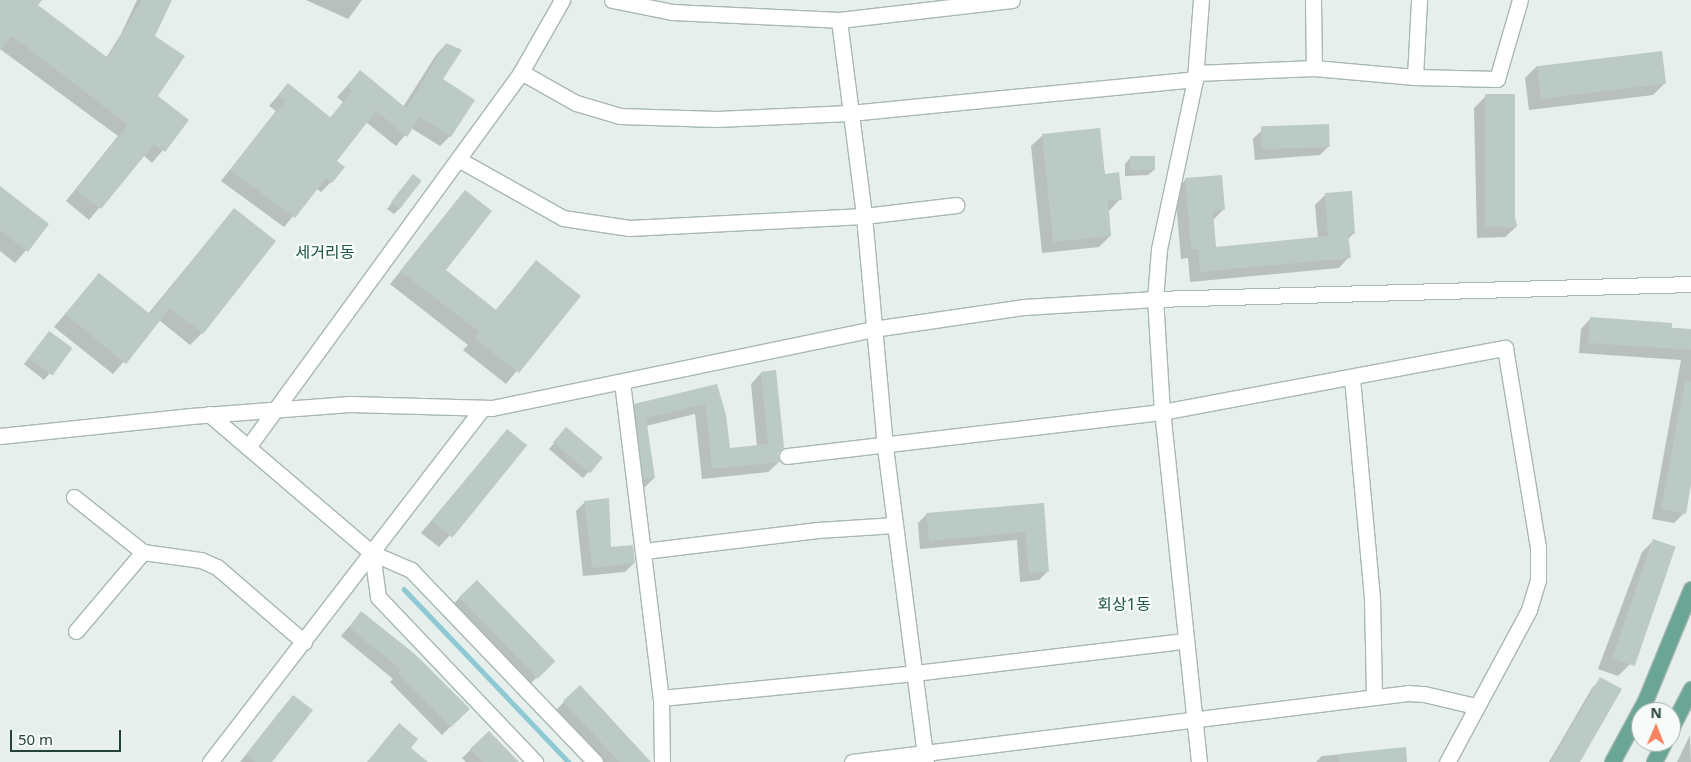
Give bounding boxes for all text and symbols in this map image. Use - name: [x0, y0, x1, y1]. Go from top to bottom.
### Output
- district label: 세거리동: [296, 242, 354, 262]
- district label: 회상1동: [1097, 594, 1151, 614]
- north arrow: [1631, 702, 1681, 752]
- text: N: [1650, 703, 1662, 722]
- scale bar: [12, 720, 124, 752]
- text: 50 m: [18, 729, 53, 749]

